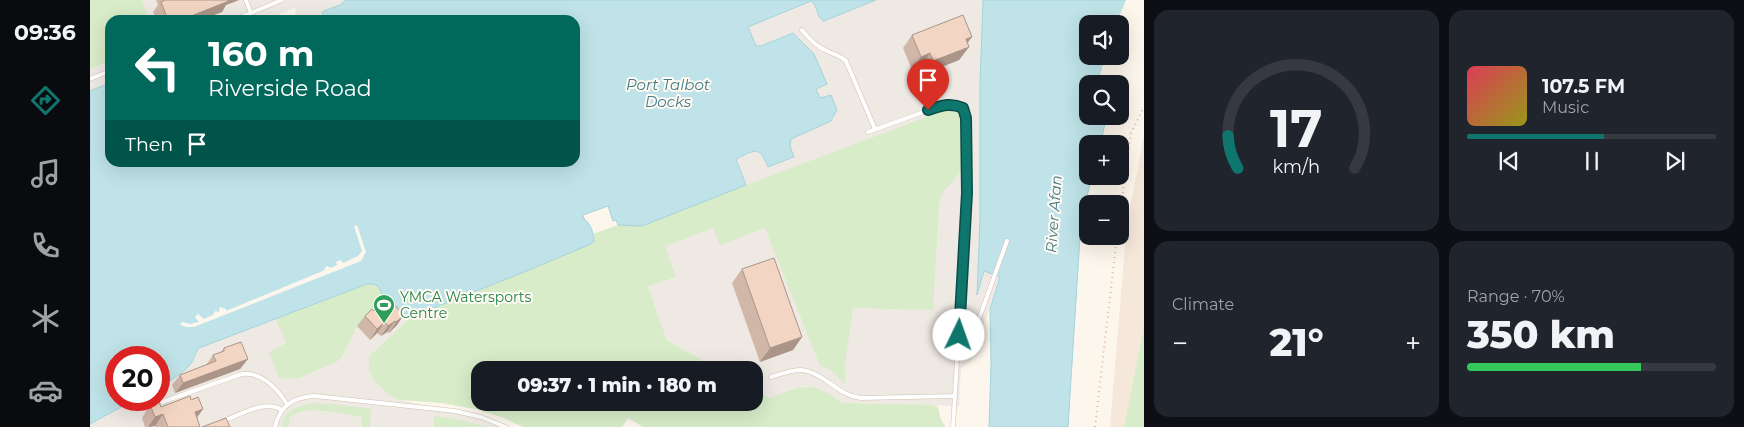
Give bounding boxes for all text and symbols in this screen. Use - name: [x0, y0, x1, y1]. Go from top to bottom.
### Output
- map controls: [1079, 15, 1129, 245]
- button: sound: [1079, 15, 1129, 65]
- text: 09:36: [14, 19, 76, 46]
- text: 160 m: [208, 32, 314, 75]
- icon: left: [125, 35, 190, 100]
- pin: [907, 59, 949, 110]
- icon: arrive: [914, 66, 942, 94]
- text: Riverside Road: [208, 75, 372, 102]
- water label: Port Talbot Docks: [626, 75, 710, 111]
- button: search: [1079, 75, 1129, 125]
- text: 107.5 FM: [1542, 75, 1625, 98]
- icon: directions: [28, 83, 63, 118]
- text: 17: [1270, 97, 1323, 160]
- text: Music: [1542, 98, 1589, 117]
- icon: arrive: [183, 130, 211, 158]
- text: Then: [125, 133, 173, 156]
- button: +: [1079, 135, 1129, 185]
- icon: previous: [1495, 147, 1523, 175]
- icon: pause: [1578, 147, 1606, 175]
- icon: next: [1661, 147, 1689, 175]
- icon: music: [28, 156, 63, 191]
- text: km/h: [1273, 156, 1320, 177]
- water label: River Afan: [1041, 174, 1066, 253]
- button: −: [1079, 195, 1129, 245]
- icon: phone: [28, 228, 63, 263]
- text: Range · 70%: [1467, 287, 1565, 306]
- place label: YMCA Watersports Centre: [400, 288, 532, 322]
- sports icon: YMCA Watersports Centre: [372, 293, 396, 324]
- text: Climate: [1172, 295, 1234, 314]
- icon: climate: [28, 301, 63, 336]
- position arrow: [932, 308, 984, 360]
- text: 350 km: [1467, 311, 1615, 358]
- text: 21°: [1270, 319, 1324, 366]
- text: −: [1172, 326, 1188, 360]
- text: +: [1405, 326, 1421, 360]
- speed limit sign: 20: [105, 346, 170, 411]
- icon: car: [28, 373, 63, 408]
- text: 09:37 · 1 min · 180 m: [517, 374, 717, 397]

